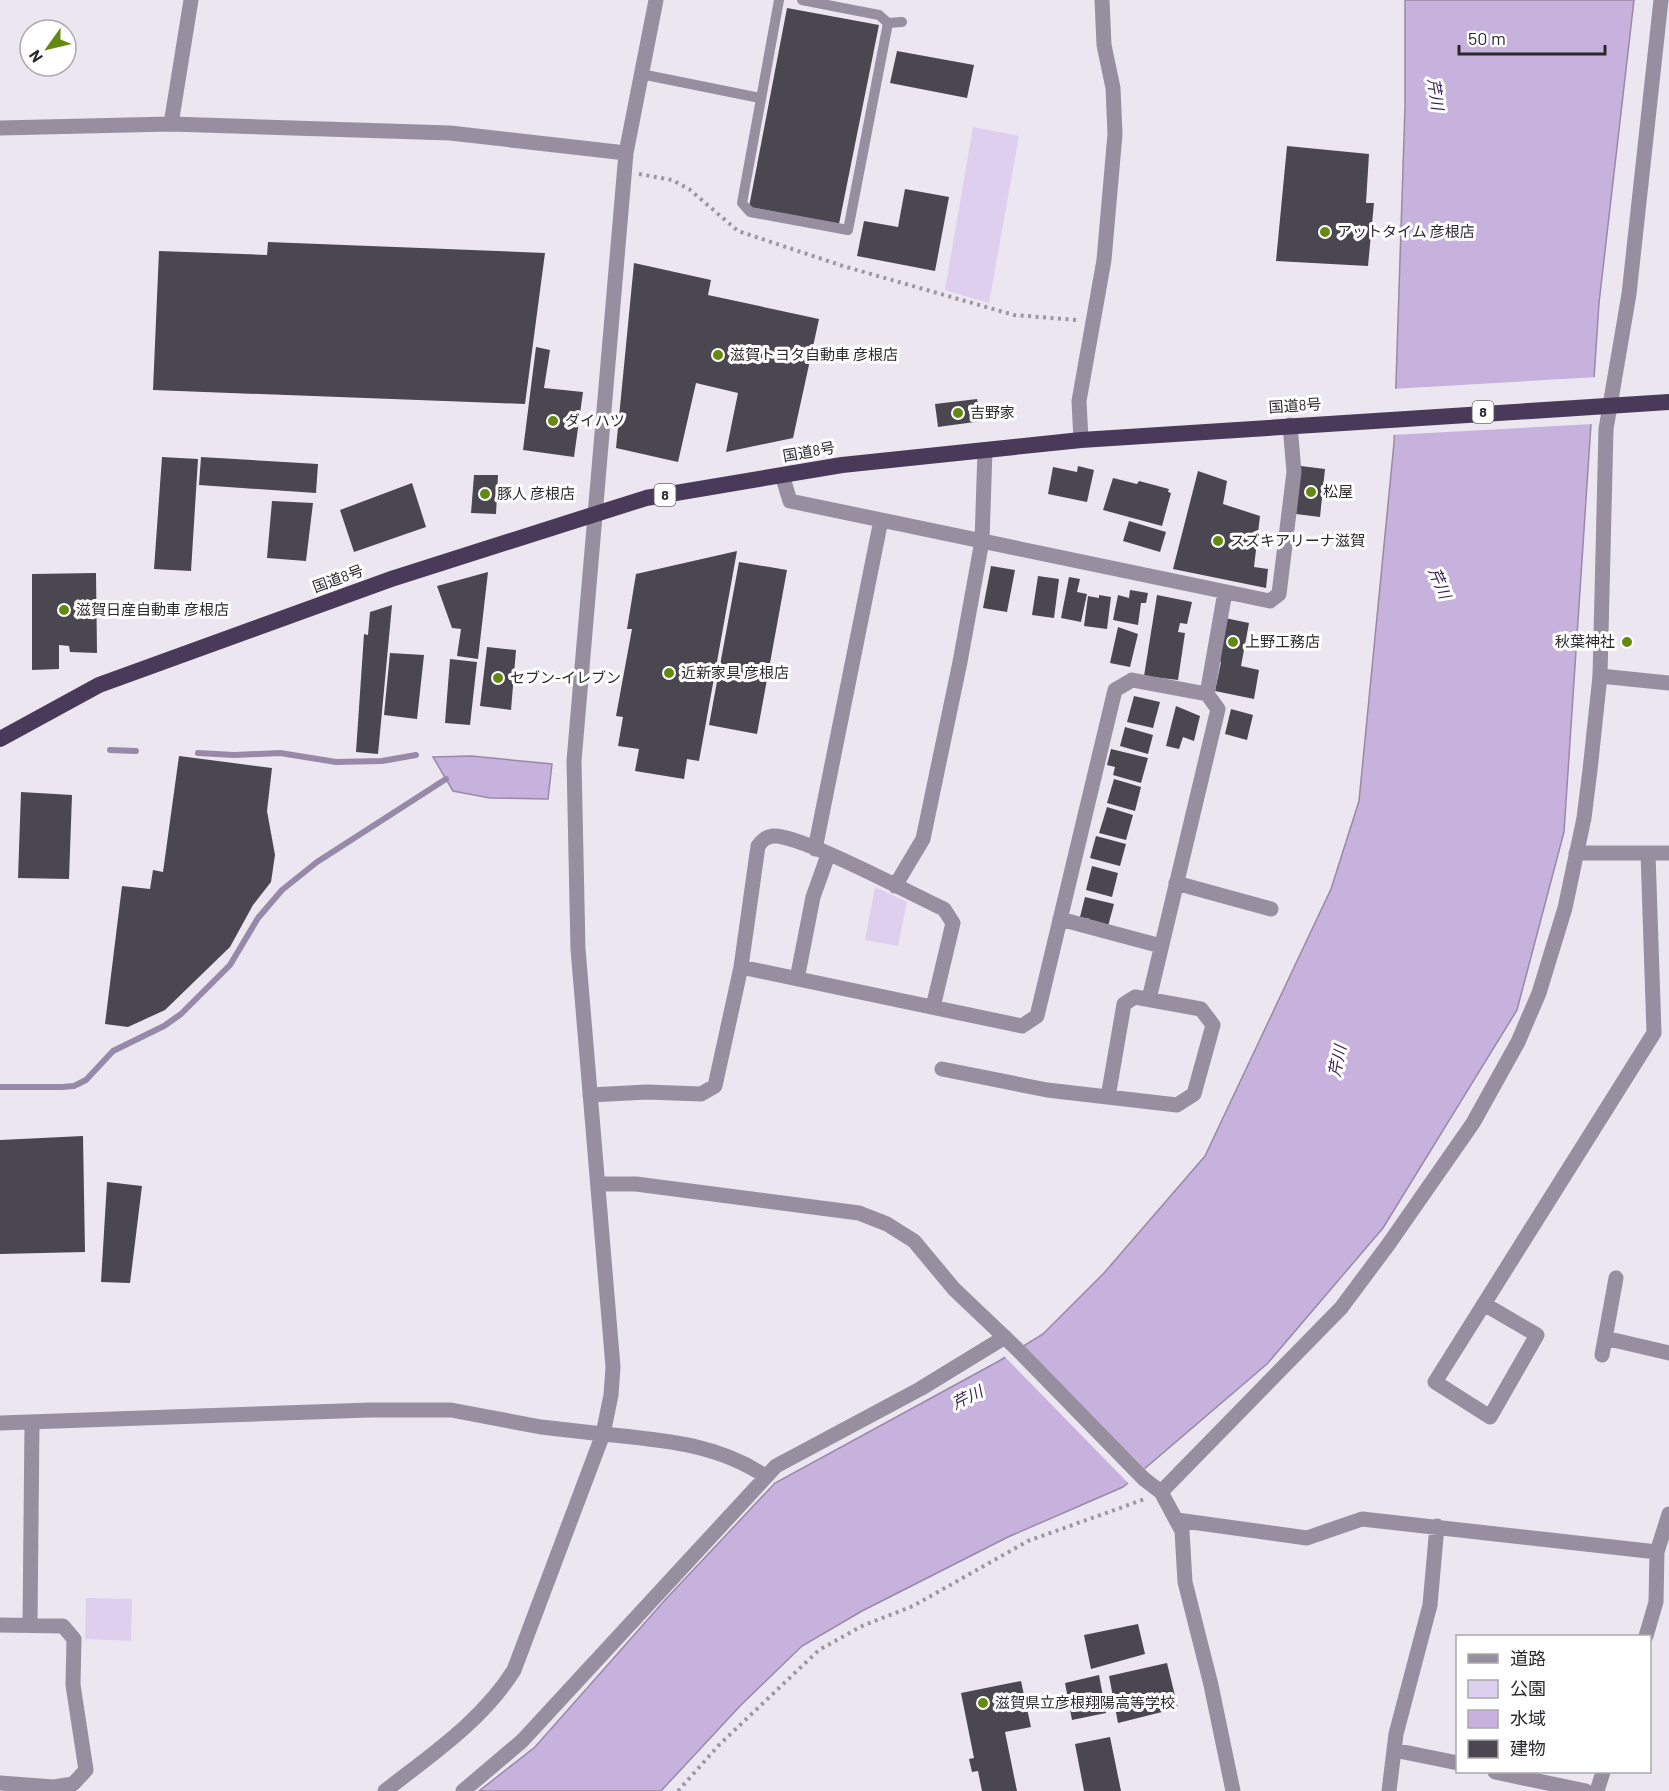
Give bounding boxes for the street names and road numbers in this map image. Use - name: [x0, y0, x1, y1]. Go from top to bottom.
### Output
- street label: 国道8号: [1268, 394, 1322, 416]
- road number: 8: [1472, 401, 1494, 423]
- street label: 国道8号: [781, 438, 836, 464]
- road number: 8: [654, 484, 676, 506]
- street label: 国道8号: [310, 561, 366, 596]

